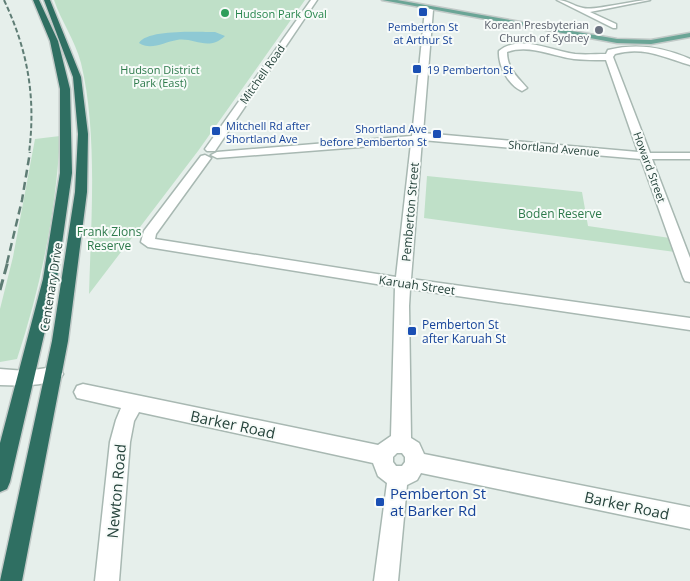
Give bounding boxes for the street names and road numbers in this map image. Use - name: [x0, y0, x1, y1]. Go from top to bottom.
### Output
- street label: Mitchell Road: [236, 41, 288, 107]
- street label: Howard Street: [630, 130, 670, 204]
- street label: Shortland Avenue: [508, 137, 600, 159]
- street label: Pemberton Street: [397, 162, 423, 262]
- street label: Centenary Drive: [36, 241, 66, 333]
- street label: Karuah Street: [378, 271, 456, 299]
- street label: Barker Road: [189, 405, 277, 443]
- street label: Newton Road: [102, 443, 130, 539]
- street label: Barker Road: [583, 486, 671, 524]

